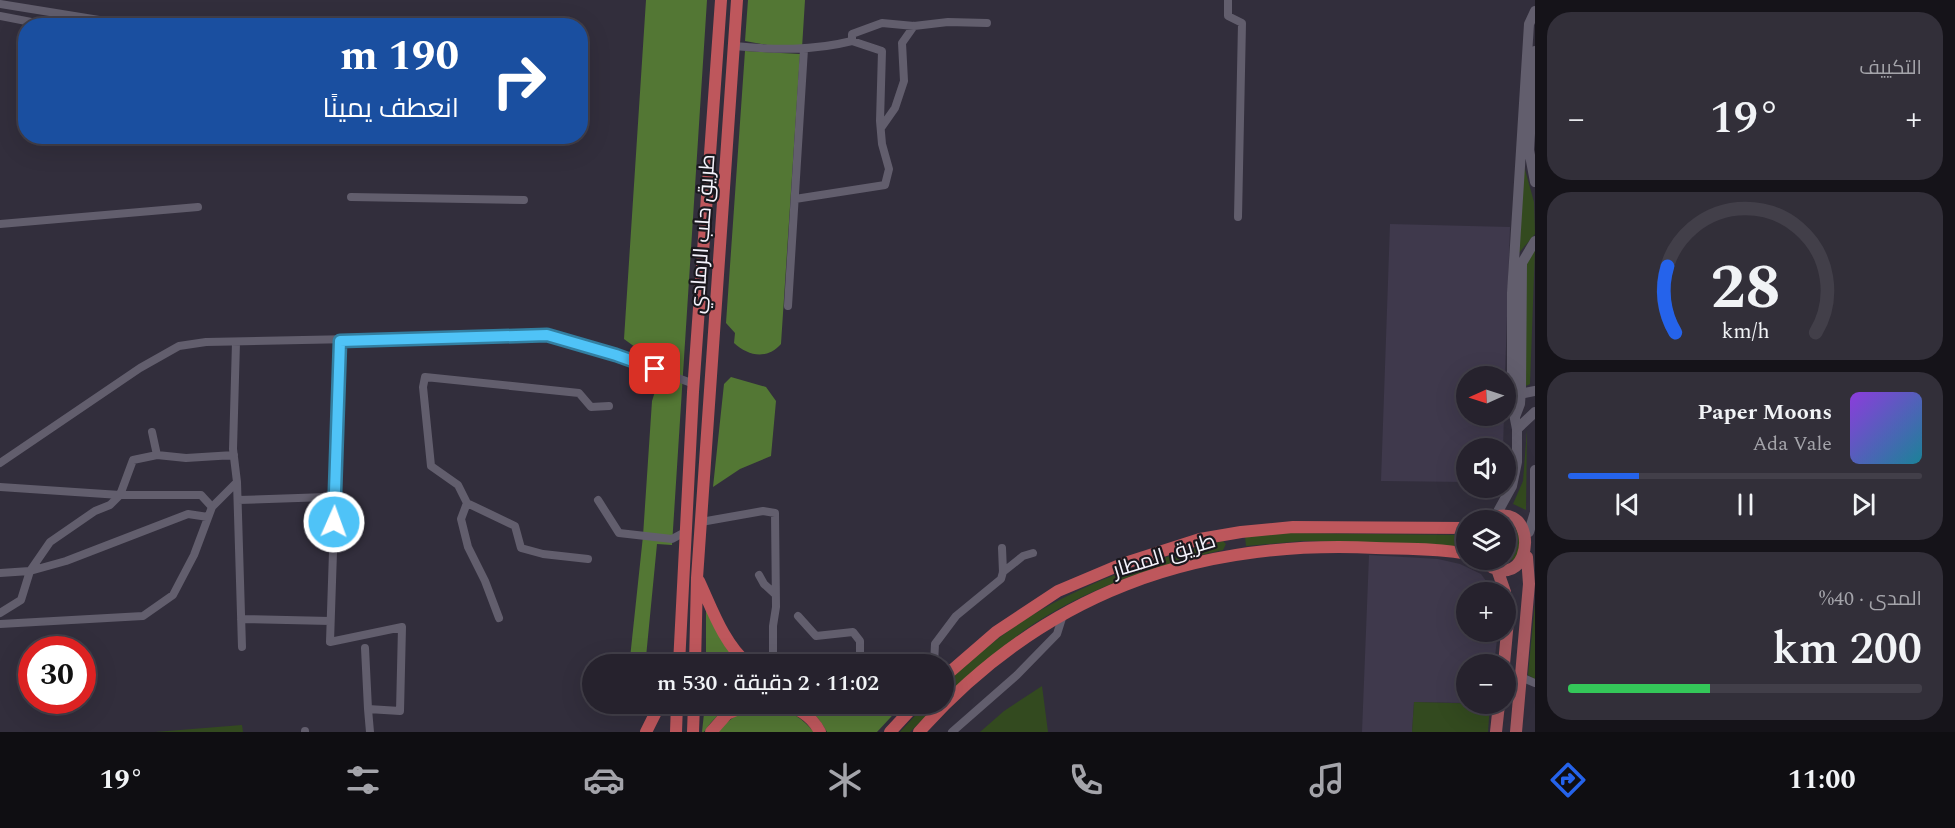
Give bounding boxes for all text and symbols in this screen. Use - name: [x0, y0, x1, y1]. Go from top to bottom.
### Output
- text: 190 m: [340, 25, 459, 88]
- icon: right: [480, 42, 558, 120]
- text: التكييف: [1859, 53, 1922, 83]
- text: 19°: [1710, 84, 1780, 153]
- text: انعطف يمينًا: [323, 88, 459, 130]
- text: −: [1568, 94, 1585, 144]
- text: +: [1906, 94, 1922, 144]
- street label: طريق حلب الرمادي: [681, 153, 725, 315]
- text: 28: [1710, 241, 1780, 336]
- text: km/h: [1721, 315, 1769, 348]
- pin: [629, 343, 680, 394]
- icon: arrive: [638, 352, 671, 385]
- north arrow: [1456, 366, 1516, 426]
- map controls: [1456, 366, 1516, 714]
- text: Paper Moons: [1697, 396, 1832, 429]
- text: Ada Vale: [1752, 429, 1832, 459]
- button: sound: [1456, 438, 1516, 498]
- icon: previous: [1611, 488, 1644, 521]
- icon: pause: [1729, 488, 1762, 521]
- icon: next: [1847, 488, 1880, 521]
- position arrow: [302, 490, 366, 554]
- button: layers: [1456, 510, 1516, 570]
- street label: طريق المطار: [1108, 525, 1220, 587]
- button: +: [1456, 582, 1516, 642]
- text: المدى · 40%: [1819, 584, 1922, 614]
- text: 200 km: [1772, 615, 1922, 684]
- speed limit sign: 30: [18, 636, 96, 714]
- button: −: [1456, 654, 1516, 714]
- text: 11:02 · 2 دقيقة · 530 m: [657, 667, 879, 700]
- text: 19°: [99, 759, 143, 801]
- icon: filters: [342, 759, 384, 801]
- icon: car: [583, 759, 625, 801]
- icon: climate: [824, 759, 866, 801]
- icon: phone: [1065, 759, 1107, 801]
- icon: music: [1306, 759, 1348, 801]
- icon: directions: [1547, 759, 1589, 801]
- text: 11:00: [1788, 759, 1856, 801]

